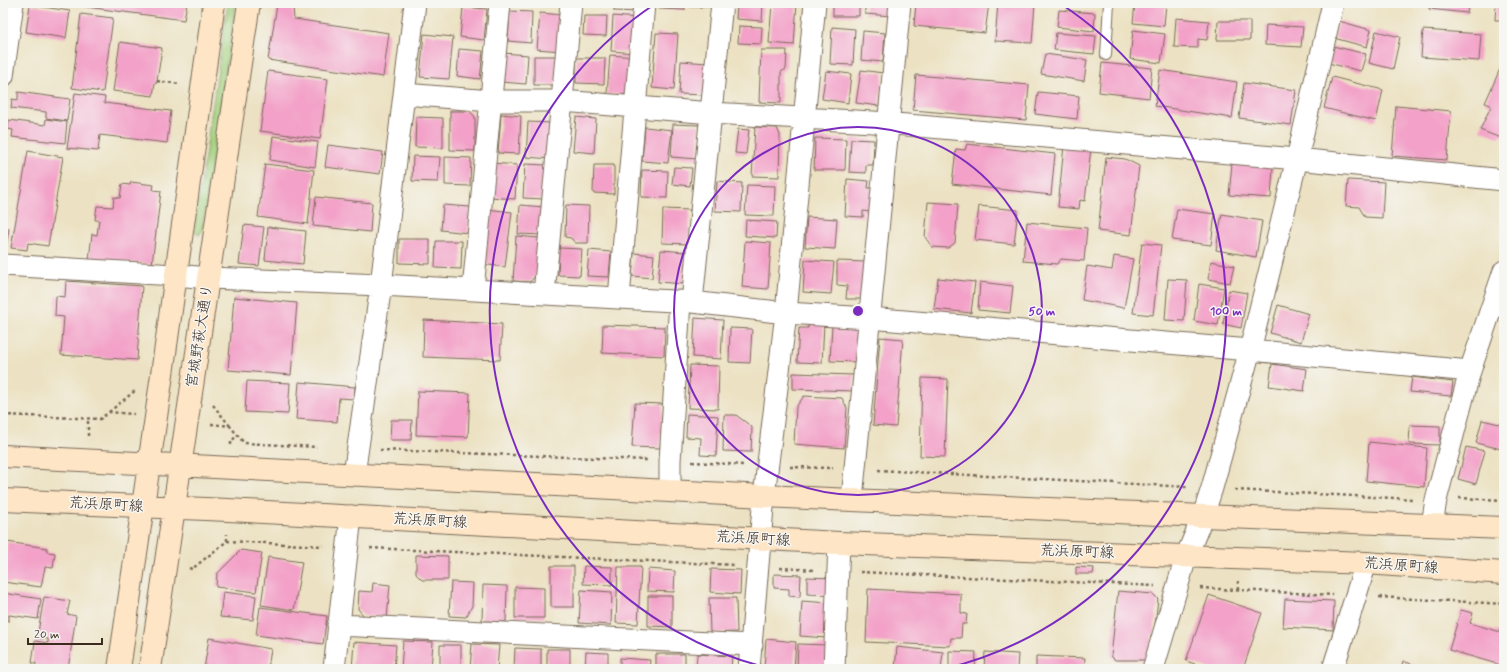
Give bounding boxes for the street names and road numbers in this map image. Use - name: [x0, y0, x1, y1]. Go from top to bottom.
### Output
- street label: 宮城野萩大通り: [182, 283, 218, 389]
- street label: 荒浜原町線: [68, 493, 144, 517]
- street label: 荒浜原町線: [392, 509, 468, 533]
- street label: 荒浜原町線: [715, 527, 791, 551]
- street label: 荒浜原町線: [1039, 541, 1115, 563]
- street label: 荒浜原町線: [1363, 553, 1439, 579]

